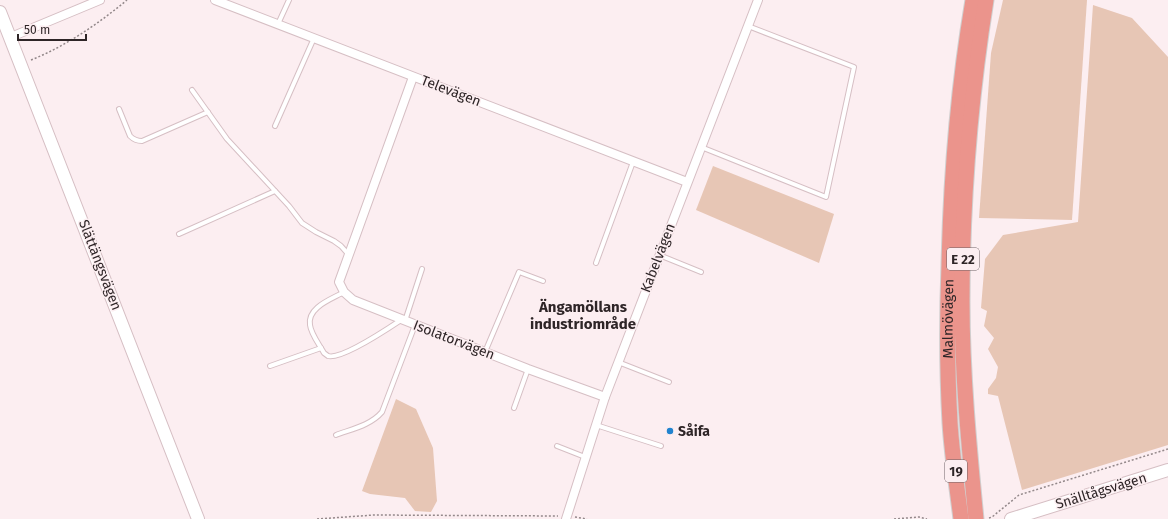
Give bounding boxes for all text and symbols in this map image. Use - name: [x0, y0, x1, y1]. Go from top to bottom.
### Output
- scale bar: [18, 16, 86, 42]
- text: 50 m: [24, 23, 50, 37]
- street label: Televägen: [419, 72, 483, 110]
- street label: Slättängsvägen: [75, 217, 125, 313]
- street label: Kabelvägen: [637, 221, 679, 295]
- road number: E 22: [947, 248, 979, 270]
- street label: Malmövägen: [939, 279, 957, 359]
- district label: Ängamöllans industriområde: [530, 298, 636, 333]
- street label: Isolatorvägen: [411, 317, 497, 363]
- place label: Såifa: [678, 423, 710, 440]
- marker: Såifa: [665, 426, 675, 436]
- road number: 19: [945, 460, 967, 482]
- street label: Snälltågsvägen: [1053, 469, 1149, 513]

